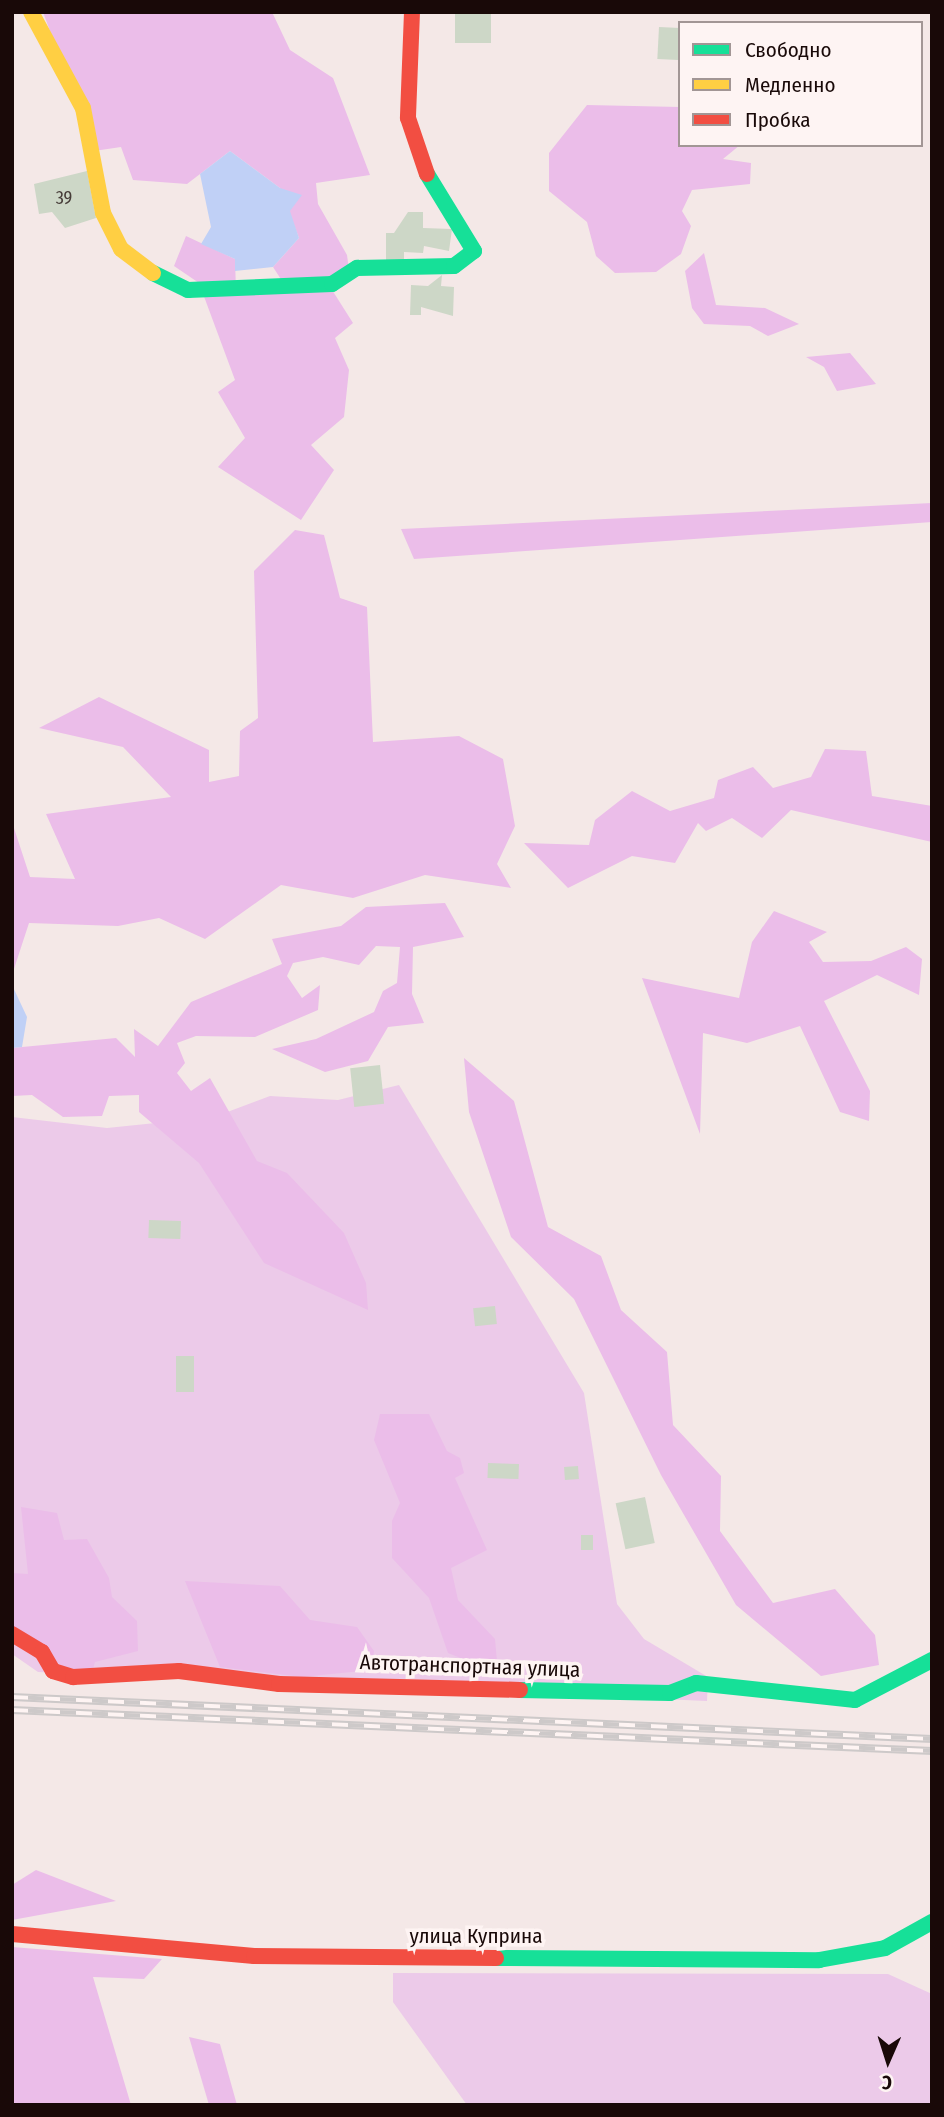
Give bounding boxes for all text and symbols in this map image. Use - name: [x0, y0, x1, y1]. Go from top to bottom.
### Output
- legend: [678, 21, 923, 147]
- text: Свободно: [745, 37, 831, 63]
- text: Медленно: [745, 72, 835, 98]
- text: Пробка: [745, 107, 811, 133]
- house number: 39: [56, 187, 72, 209]
- street label: Автотранспортная улица: [359, 1650, 581, 1682]
- street label: улица Куприна: [410, 1923, 542, 1949]
- north arrow: [853, 2026, 923, 2096]
- text: С: [881, 2071, 892, 2094]

